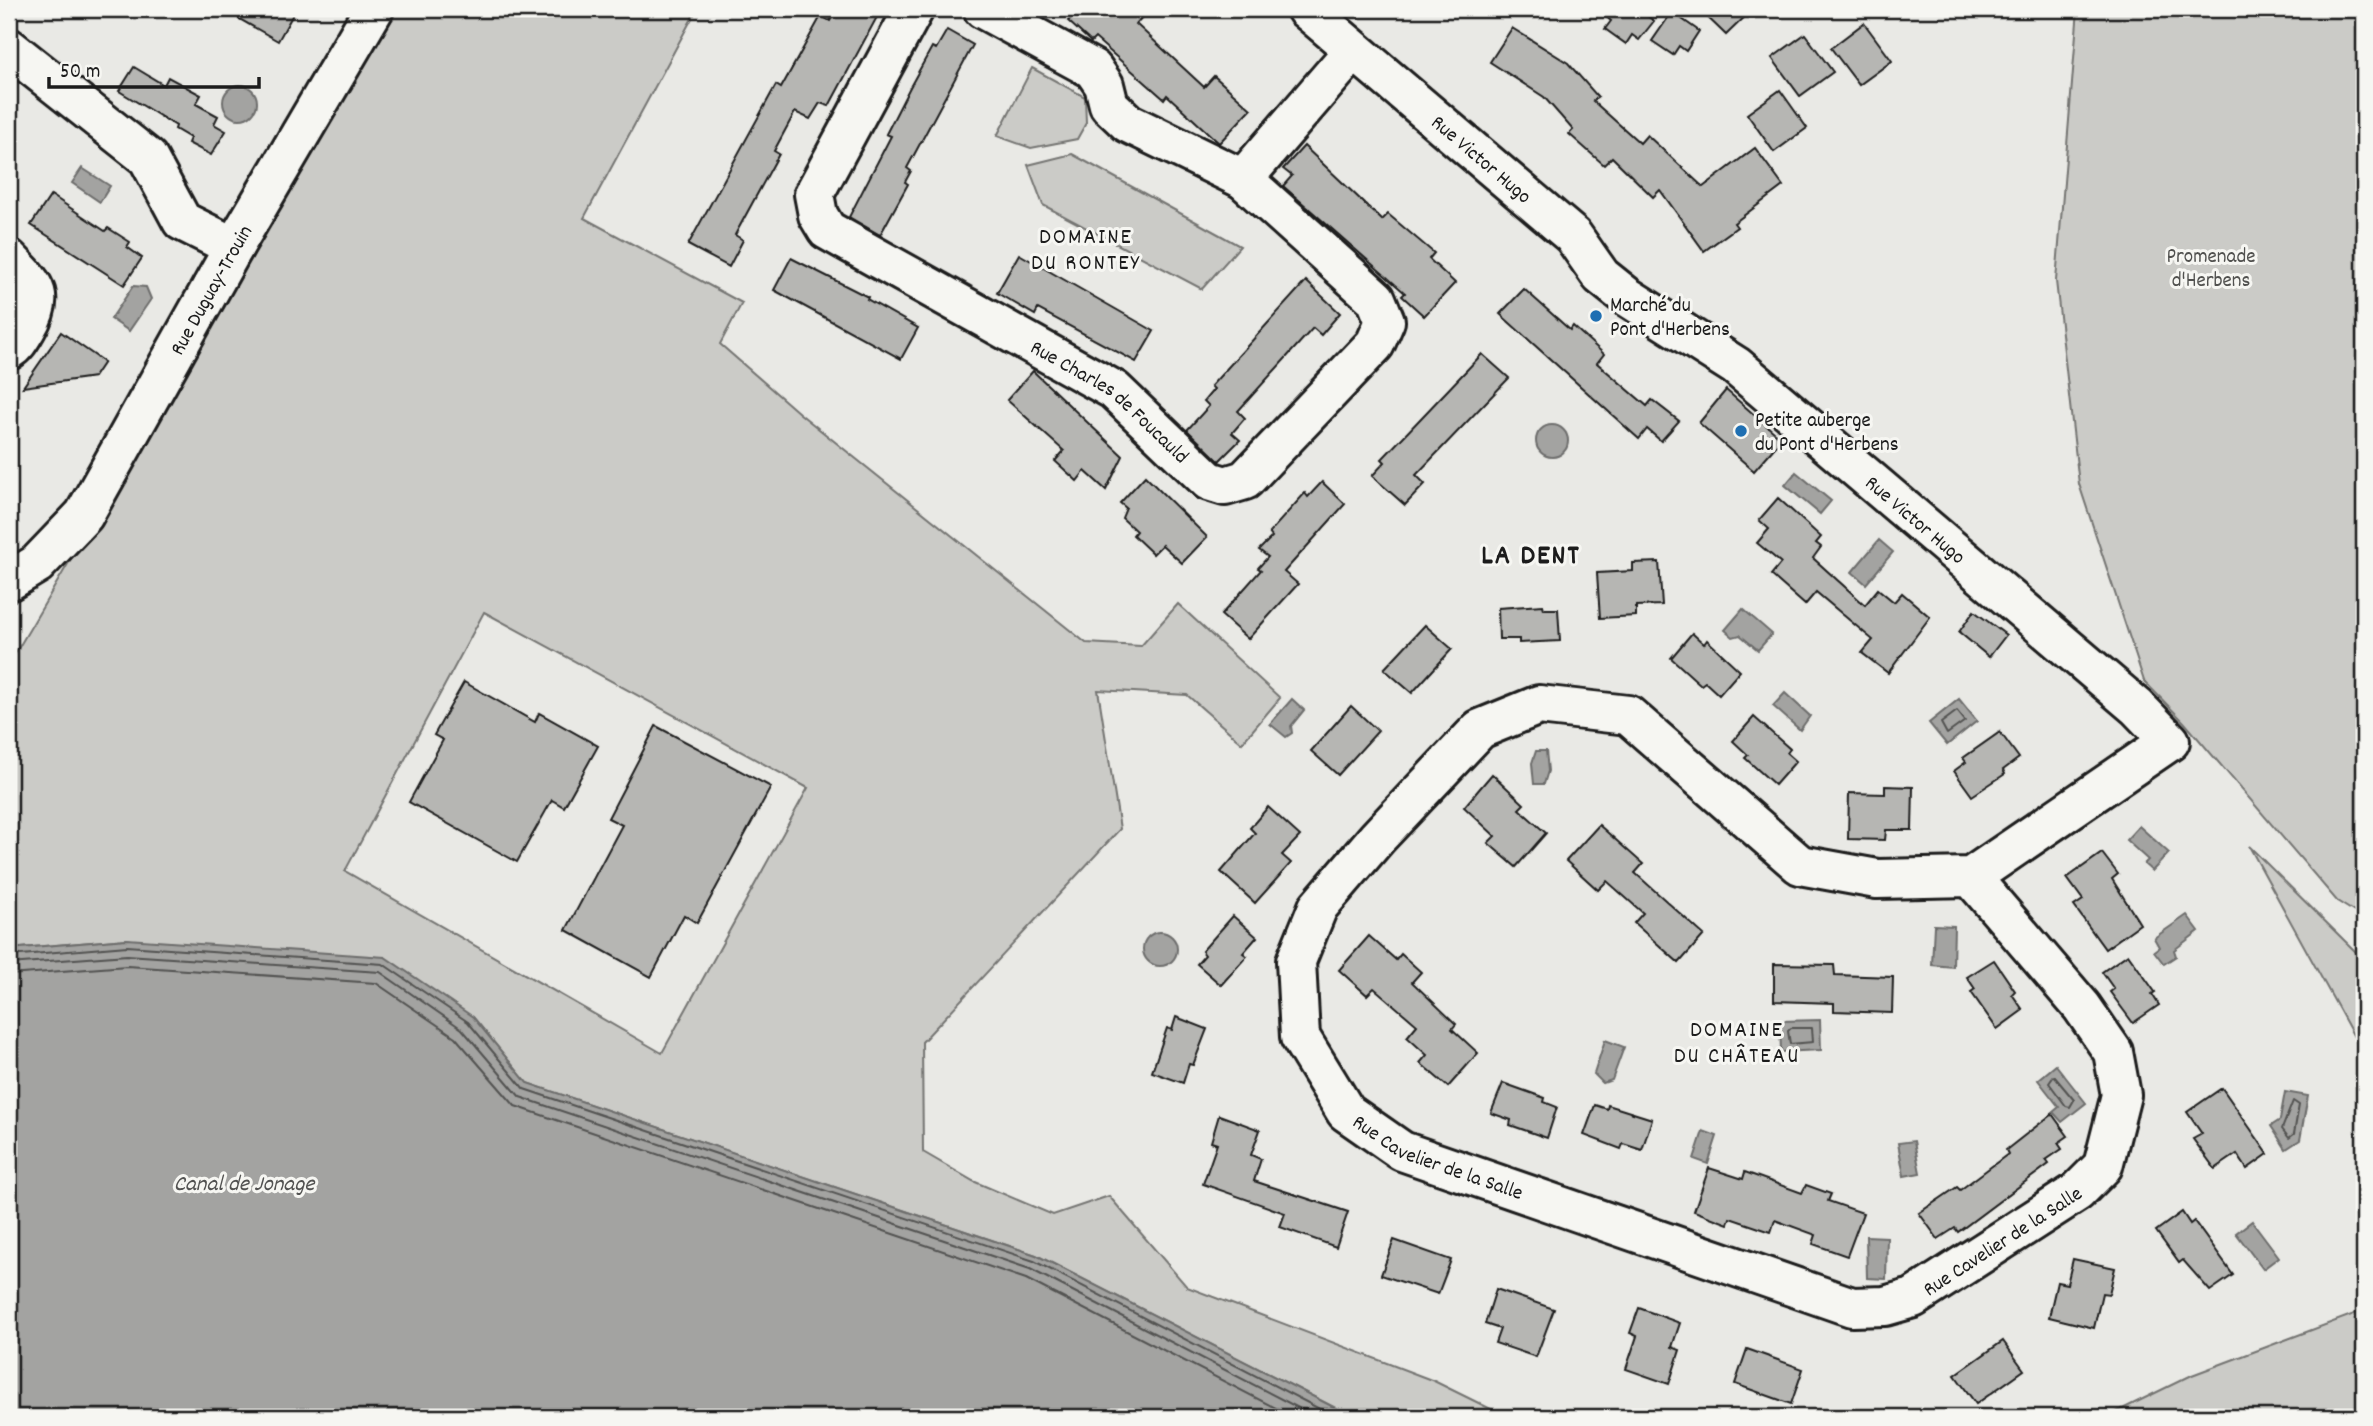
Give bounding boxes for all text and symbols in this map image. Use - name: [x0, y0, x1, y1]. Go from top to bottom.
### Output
- scale bar: [49, 46, 259, 90]
- text: 50 m: [60, 58, 100, 88]
- street label: Rue Victor Hugo: [1423, 109, 1537, 212]
- street label: Rue Duguay-Trouin: [164, 220, 262, 362]
- district label: DOMAINE DU RONTEY: [1031, 222, 1141, 281]
- park label: Promenade d'Herbens: [2167, 243, 2255, 297]
- place label: Marché du Pont d'Herbens: [1610, 292, 1730, 346]
- marker: Marché du Pont d'Herbens: [1588, 308, 1604, 324]
- street label: Rue Charles de Foucauld: [1024, 334, 1194, 472]
- place label: Petite auberge du Pont d'Herbens: [1755, 407, 1899, 461]
- marker: Petite auberge du Pont d'Herbens: [1733, 423, 1749, 439]
- street label: Rue Victor Hugo: [1857, 470, 1971, 573]
- district label: LA DENT: [1481, 538, 1581, 578]
- district label: DOMAINE DU CHÂTEAU: [1674, 1015, 1800, 1074]
- street label: Rue Cavelier de la Salle: [1345, 1109, 1526, 1210]
- water label: Canal de Jonage: [174, 1169, 316, 1202]
- street label: Rue Cavelier de la Salle: [1918, 1180, 2089, 1306]

